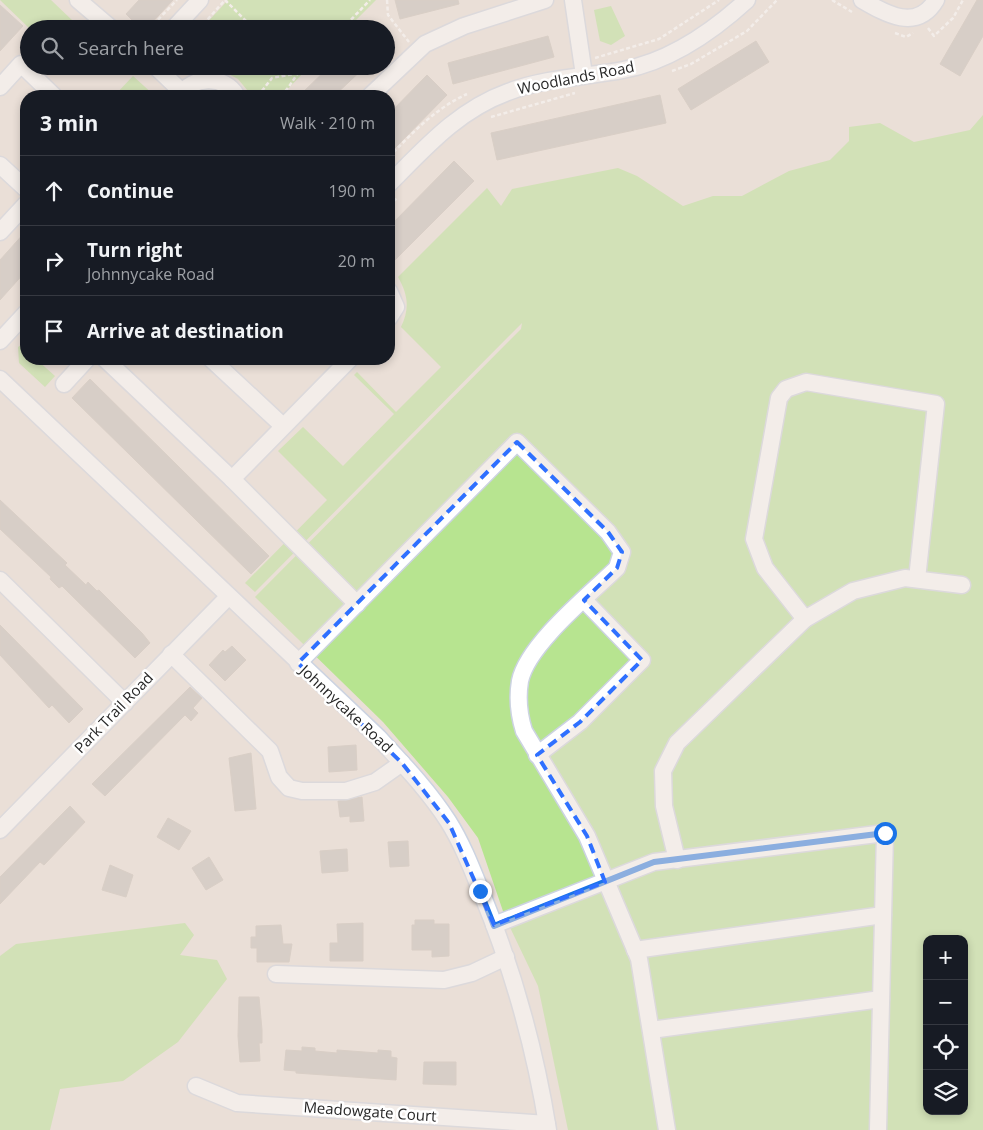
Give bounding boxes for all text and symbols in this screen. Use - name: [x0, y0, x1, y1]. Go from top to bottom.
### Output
- search box: [20, 20, 395, 75]
- icon: search: [38, 34, 66, 62]
- text: Search here: [78, 35, 184, 61]
- street label: Woodlands Road: [516, 56, 636, 98]
- text: 3 min: [40, 109, 98, 137]
- text: Walk · 210 m: [280, 112, 375, 134]
- icon: ahead: [40, 177, 68, 205]
- text: Continue: [87, 178, 174, 204]
- text: 190 m: [329, 180, 375, 202]
- text: Turn right: [87, 237, 182, 263]
- icon: right: [40, 247, 68, 275]
- text: 20 m: [338, 250, 375, 272]
- text: Johnnycake Road: [87, 263, 215, 285]
- icon: arrive: [40, 317, 68, 345]
- text: Arrive at destination: [87, 318, 284, 344]
- street label: Johnnycake Road: [295, 659, 397, 756]
- street label: Park Trail Road: [70, 667, 157, 757]
- route start: [874, 822, 897, 845]
- route end: [469, 880, 492, 903]
- map controls: [923, 935, 968, 1115]
- button: +: [923, 935, 968, 980]
- button: −: [923, 980, 968, 1025]
- button: locate: [923, 1025, 968, 1070]
- button: layers: [923, 1070, 968, 1115]
- street label: Meadowgate Court: [303, 1096, 437, 1126]

